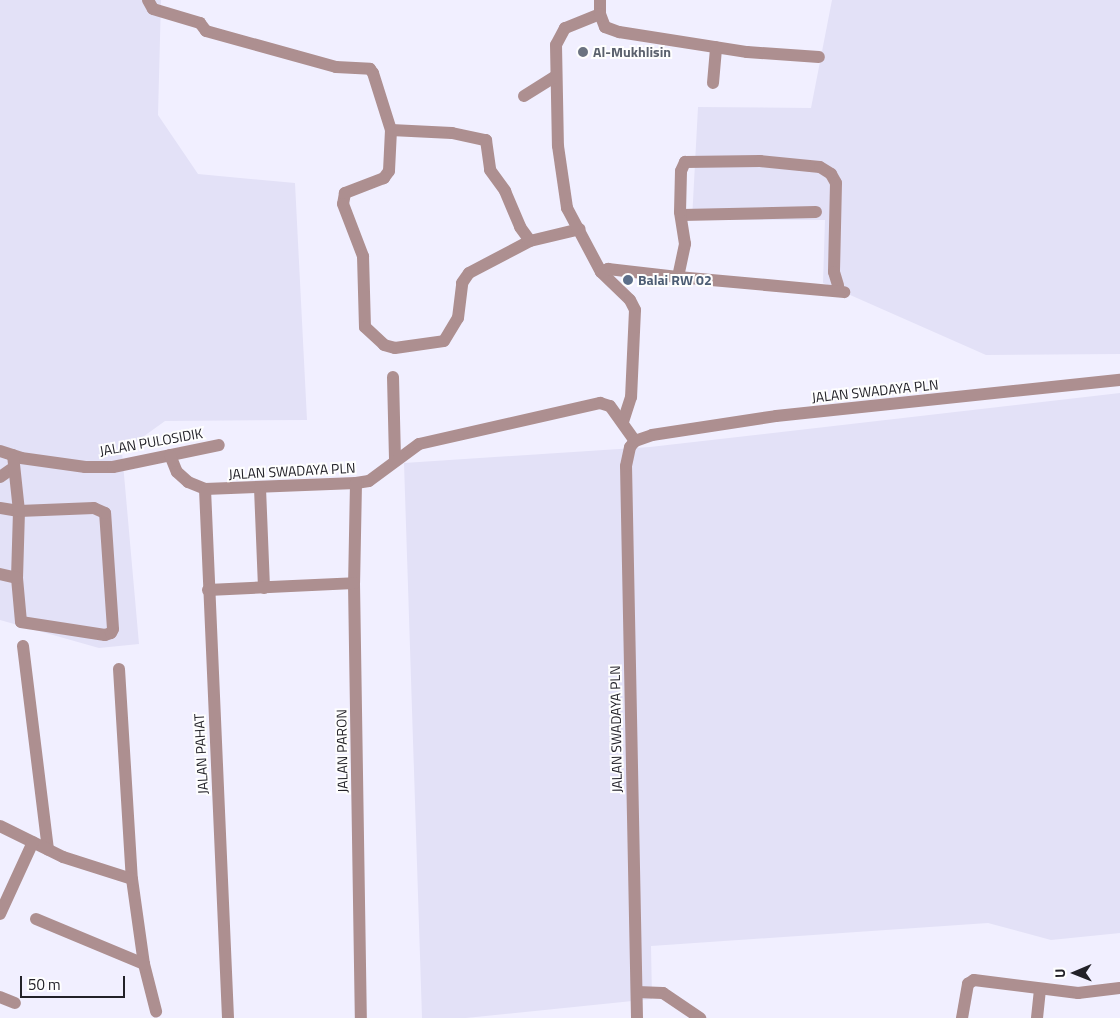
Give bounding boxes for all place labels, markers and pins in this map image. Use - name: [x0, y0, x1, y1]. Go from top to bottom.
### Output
- place label: Al-Mukhlisin: [593, 44, 671, 60]
- marker: Al-Mukhlisin: [577, 46, 589, 58]
- place label: Balai RW 02: [638, 272, 712, 288]
- marker: Balai RW 02: [622, 274, 634, 286]

